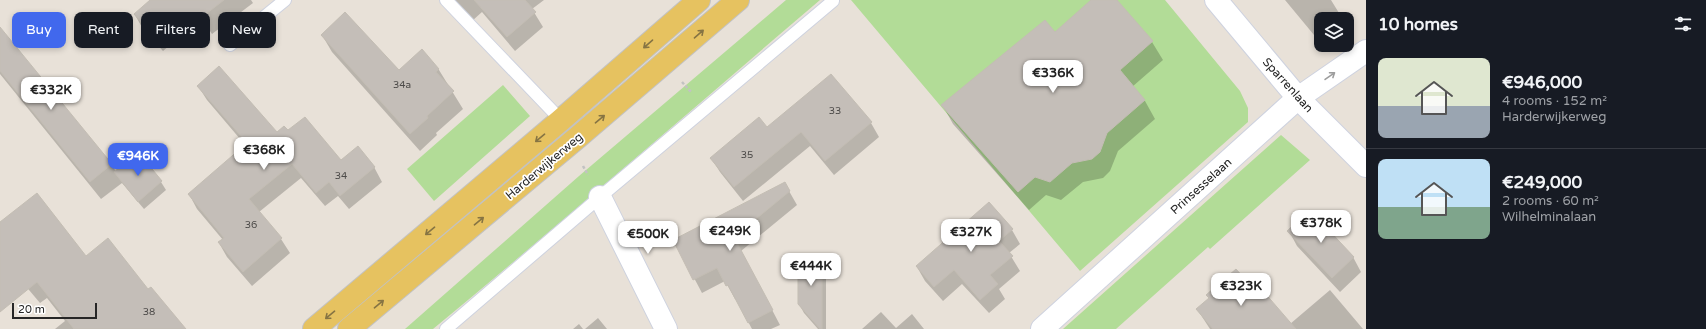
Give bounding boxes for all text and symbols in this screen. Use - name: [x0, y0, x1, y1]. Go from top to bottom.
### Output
- chip: Buy: [12, 12, 66, 48]
- chip: Rent: [74, 12, 133, 48]
- chip: Filters: [141, 12, 210, 48]
- chip: New: [218, 12, 276, 48]
- map controls: [1314, 12, 1354, 52]
- button: layers: [1314, 12, 1354, 52]
- icon: filters: [1672, 13, 1694, 35]
- text: 10 homes: [1378, 14, 1458, 35]
- one-way arrow: [693, 30, 704, 39]
- one-way arrow: [643, 39, 654, 48]
- street label: Sparrenlaan: [1260, 55, 1316, 115]
- pin: €336K: [1025, 60, 1081, 94]
- text: €336K: [1032, 65, 1074, 81]
- one-way arrow: [1325, 72, 1336, 80]
- text: €946,000: [1502, 72, 1582, 93]
- icon: home: [1410, 74, 1458, 122]
- pin: €332K: [23, 77, 79, 111]
- house number: 34a: [393, 79, 411, 91]
- text: €332K: [30, 82, 72, 98]
- text: 4 rooms · 152 m²: [1502, 93, 1607, 109]
- house number: 33: [829, 105, 841, 117]
- text: Harderwijkerweg: [1502, 109, 1606, 125]
- one-way arrow: [594, 115, 604, 124]
- street label: Harderwijkerweg: [503, 130, 585, 202]
- one-way arrow: [534, 134, 545, 143]
- pin: €368K: [236, 137, 292, 171]
- text: €368K: [243, 142, 285, 158]
- pin: €946K: [110, 143, 166, 177]
- text: €946K: [117, 148, 159, 164]
- house number: 35: [741, 149, 753, 161]
- street label: Prinsesselaan: [1168, 155, 1234, 217]
- house number: 34: [335, 170, 347, 182]
- text: €249,000: [1502, 172, 1582, 193]
- icon: home: [1410, 175, 1458, 223]
- text: 2 rooms · 60 m²: [1502, 193, 1599, 209]
- text: Wilhelminalaan: [1502, 209, 1596, 225]
- pin: €378K: [1293, 210, 1349, 244]
- text: €378K: [1300, 215, 1342, 231]
- one-way arrow: [473, 216, 484, 225]
- pin: €249K: [702, 218, 758, 252]
- house number: 36: [245, 219, 257, 231]
- pin: €327K: [943, 219, 999, 253]
- pin: €500K: [620, 221, 676, 255]
- text: €249K: [709, 223, 751, 239]
- text: €327K: [950, 224, 992, 240]
- text: €500K: [627, 226, 669, 242]
- one-way arrow: [424, 227, 435, 236]
- pin: €444K: [783, 253, 839, 287]
- text: €444K: [790, 258, 832, 274]
- pin: €323K: [1213, 273, 1269, 307]
- text: €323K: [1220, 278, 1262, 294]
- one-way arrow: [374, 299, 384, 308]
- scale bar: [12, 301, 97, 320]
- text: 20 m: [18, 303, 45, 316]
- house number: 38: [143, 306, 155, 318]
- one-way arrow: [325, 310, 336, 319]

